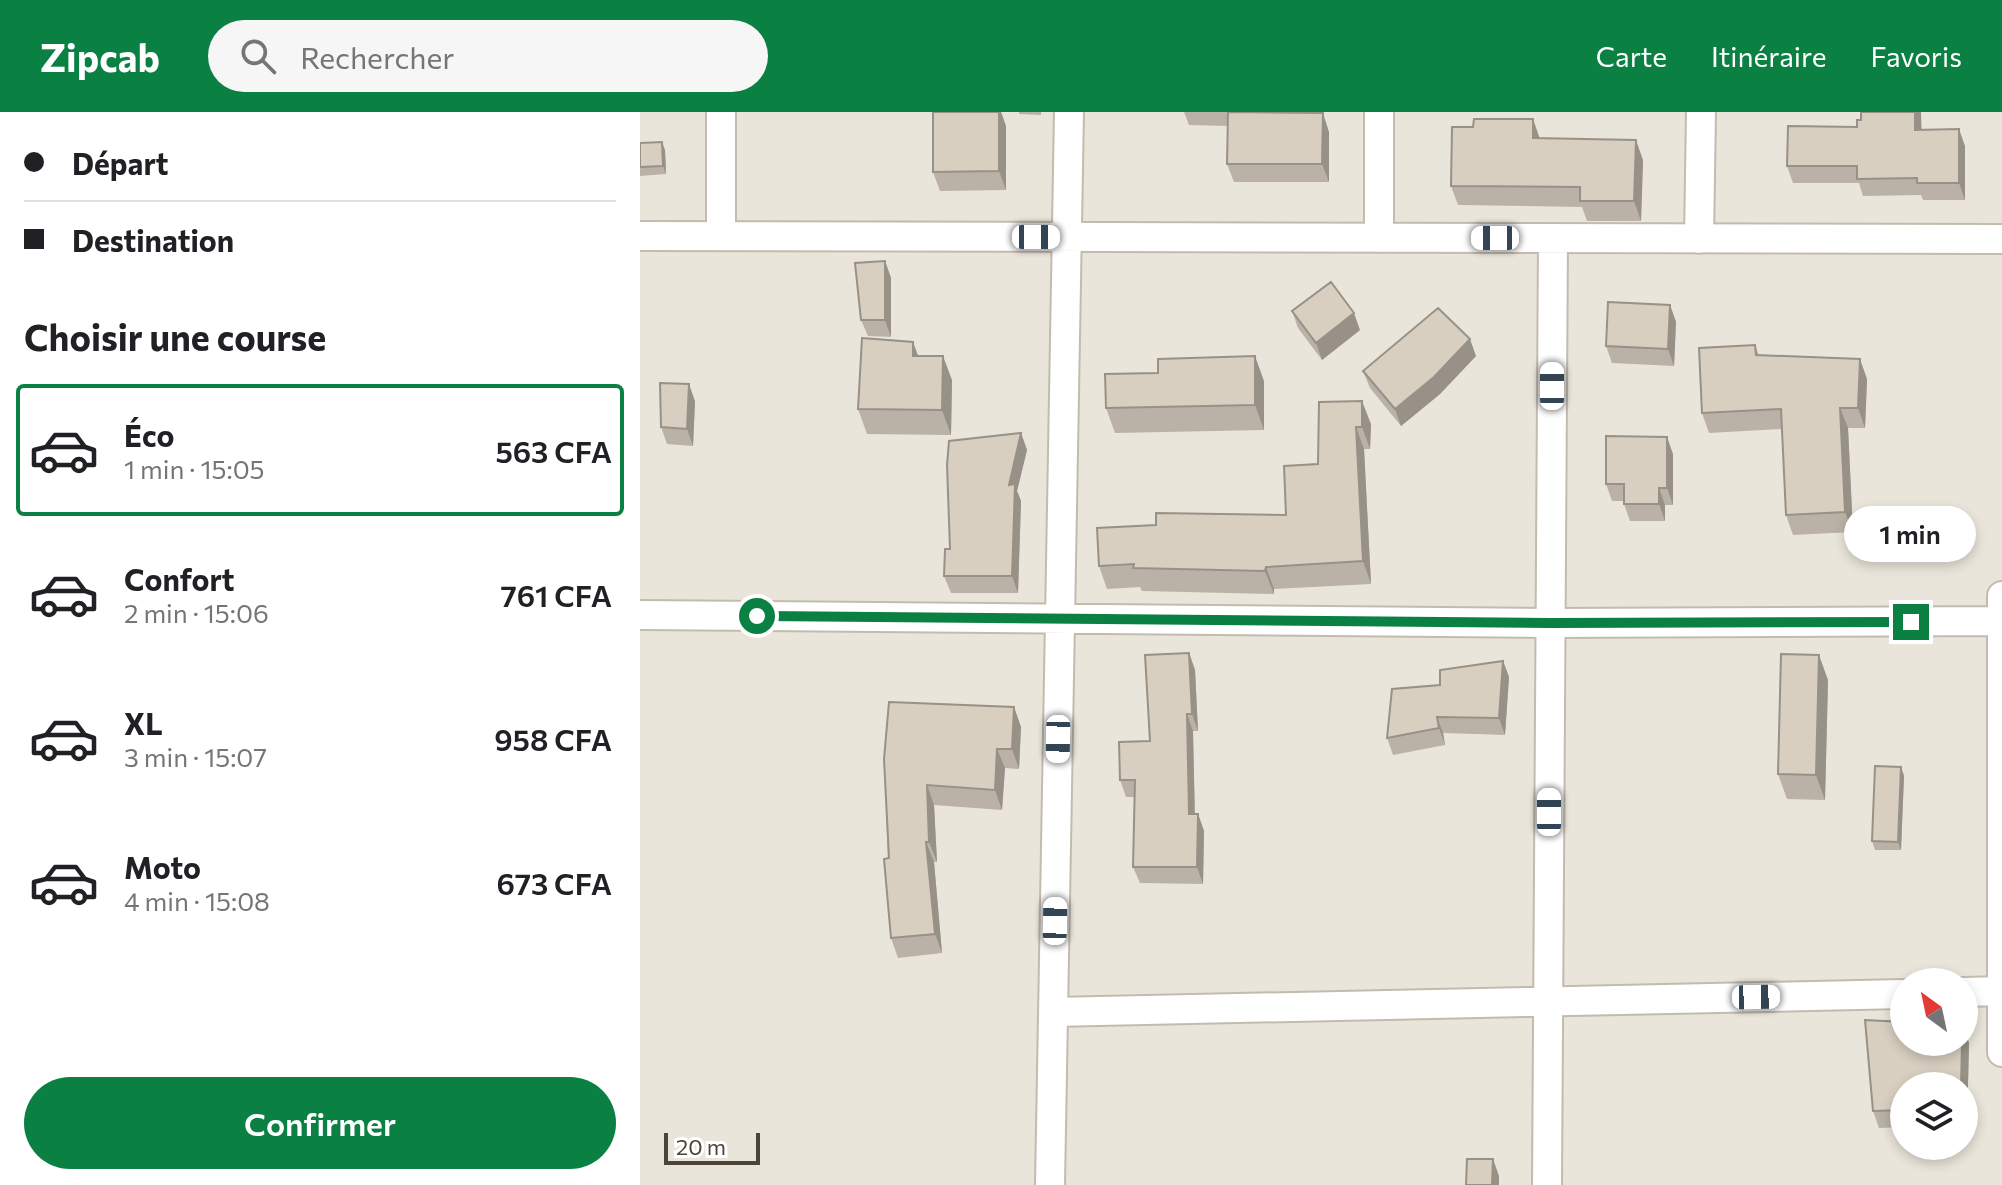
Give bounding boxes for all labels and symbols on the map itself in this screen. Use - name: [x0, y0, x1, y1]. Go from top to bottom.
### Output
- car: [1012, 225, 1060, 249]
- car: [1471, 226, 1519, 250]
- car: [1540, 362, 1564, 410]
- callout: 1 min: [1845, 506, 1977, 562]
- route start: [739, 598, 775, 634]
- route end: [1893, 604, 1929, 640]
- car: [1046, 715, 1070, 763]
- car: [1537, 788, 1561, 836]
- car: [1043, 897, 1067, 945]
- north arrow: [1890, 968, 1978, 1056]
- car: [1732, 985, 1780, 1009]
- scale bar: [664, 1129, 760, 1165]

